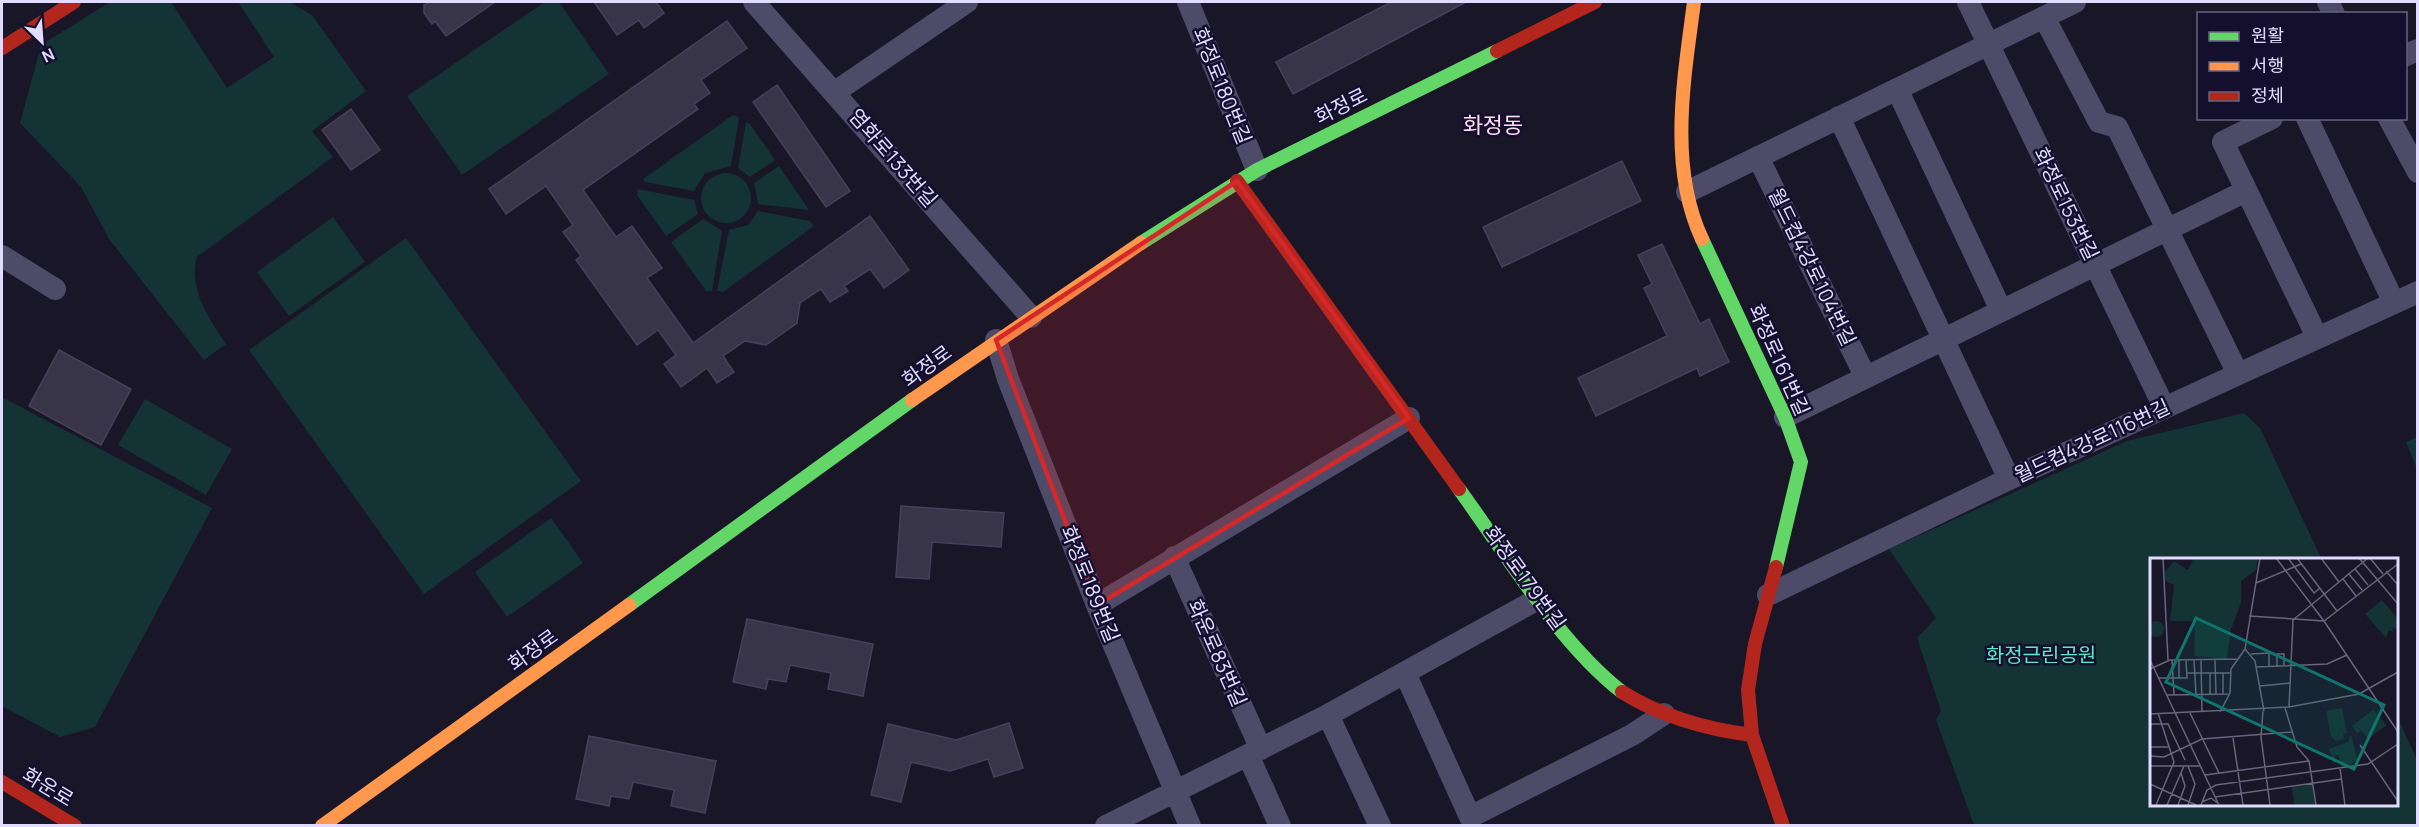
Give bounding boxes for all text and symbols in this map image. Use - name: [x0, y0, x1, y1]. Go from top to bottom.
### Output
- north arrow: [12, 12, 72, 72]
- legend: [2197, 12, 2407, 120]
- street label: 화정로180번길: [1187, 23, 1258, 148]
- text: 원활: [2251, 23, 2284, 47]
- text: N: [38, 43, 58, 68]
- text: 서행: [2251, 53, 2284, 77]
- street label: 화정로: [1310, 81, 1371, 130]
- text: 정체: [2251, 83, 2284, 107]
- street label: 염화로133번길: [843, 103, 944, 213]
- district label: 화정동: [1463, 110, 1523, 140]
- street label: 화정로153번길: [2027, 143, 2105, 265]
- street label: 월드컵4강로104번길: [1763, 183, 1862, 350]
- street label: 화정로161번길: [1743, 300, 1816, 420]
- street label: 화정로: [896, 338, 957, 393]
- street label: 월드컵4강로116번길: [2010, 393, 2174, 488]
- street label: 화정로179번길: [1479, 520, 1572, 635]
- street label: 화정로189번길: [1055, 521, 1126, 646]
- inset map: [2150, 558, 2398, 806]
- street label: 화운로83번길: [1182, 595, 1253, 711]
- street label: 화정로: [502, 622, 563, 677]
- park label: 화정근린공원: [1986, 641, 2096, 668]
- street label: 화운로: [18, 761, 79, 812]

